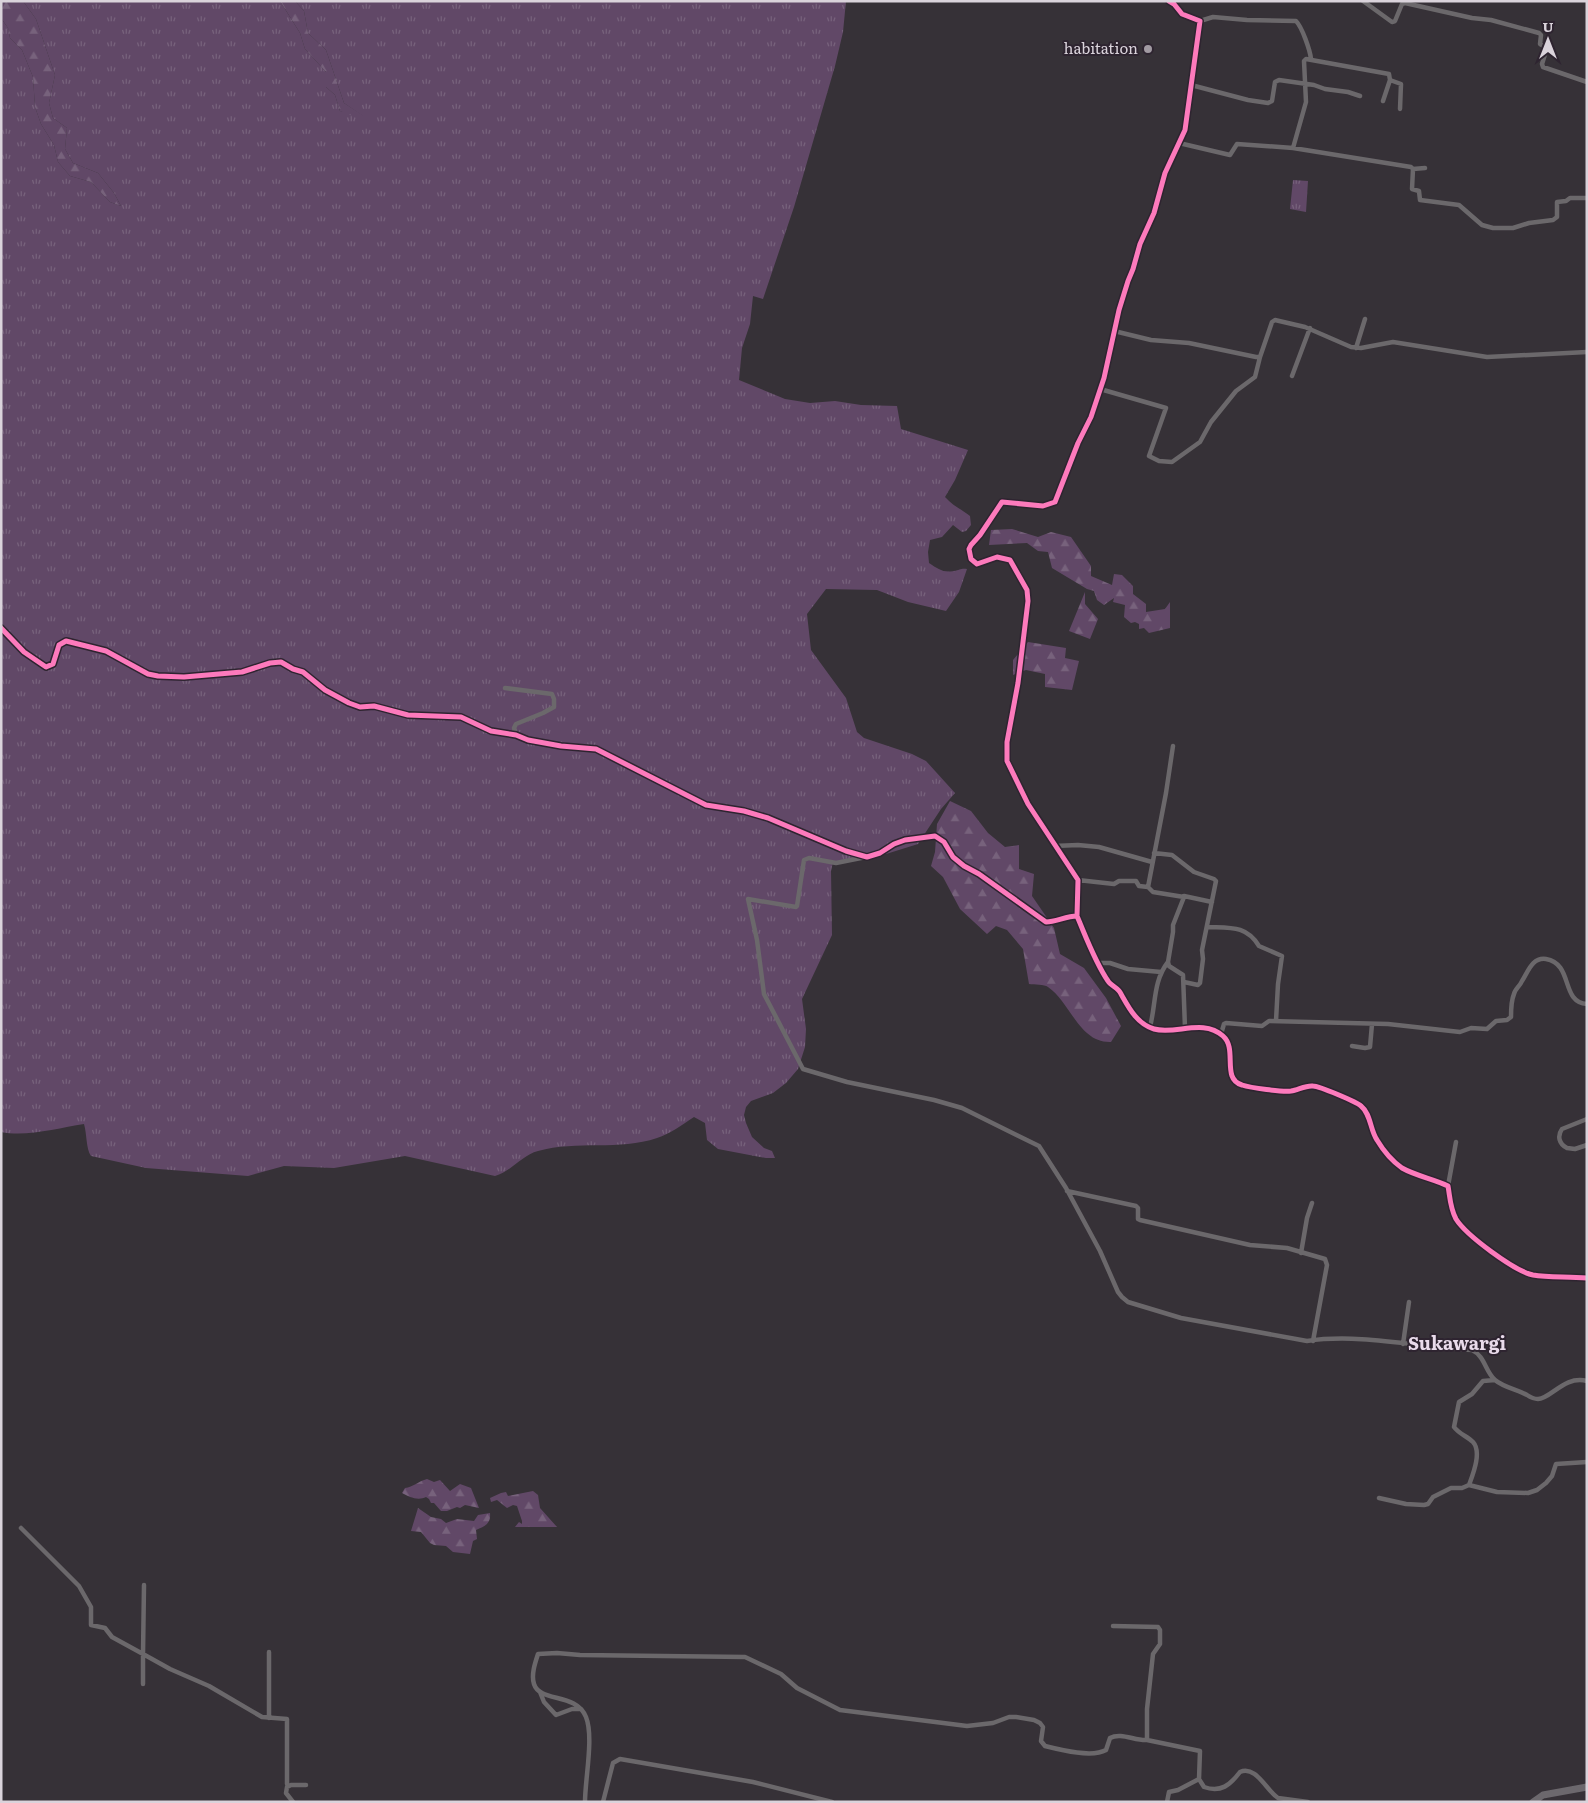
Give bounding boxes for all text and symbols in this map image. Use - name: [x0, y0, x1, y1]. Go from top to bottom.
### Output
- north arrow: [1523, 15, 1573, 65]
- text: U: [1542, 16, 1554, 36]
- place label: habitation: [1064, 36, 1138, 59]
- marker: habitation: [1142, 43, 1154, 55]
- district label: Sukawargi: [1408, 1329, 1507, 1356]

